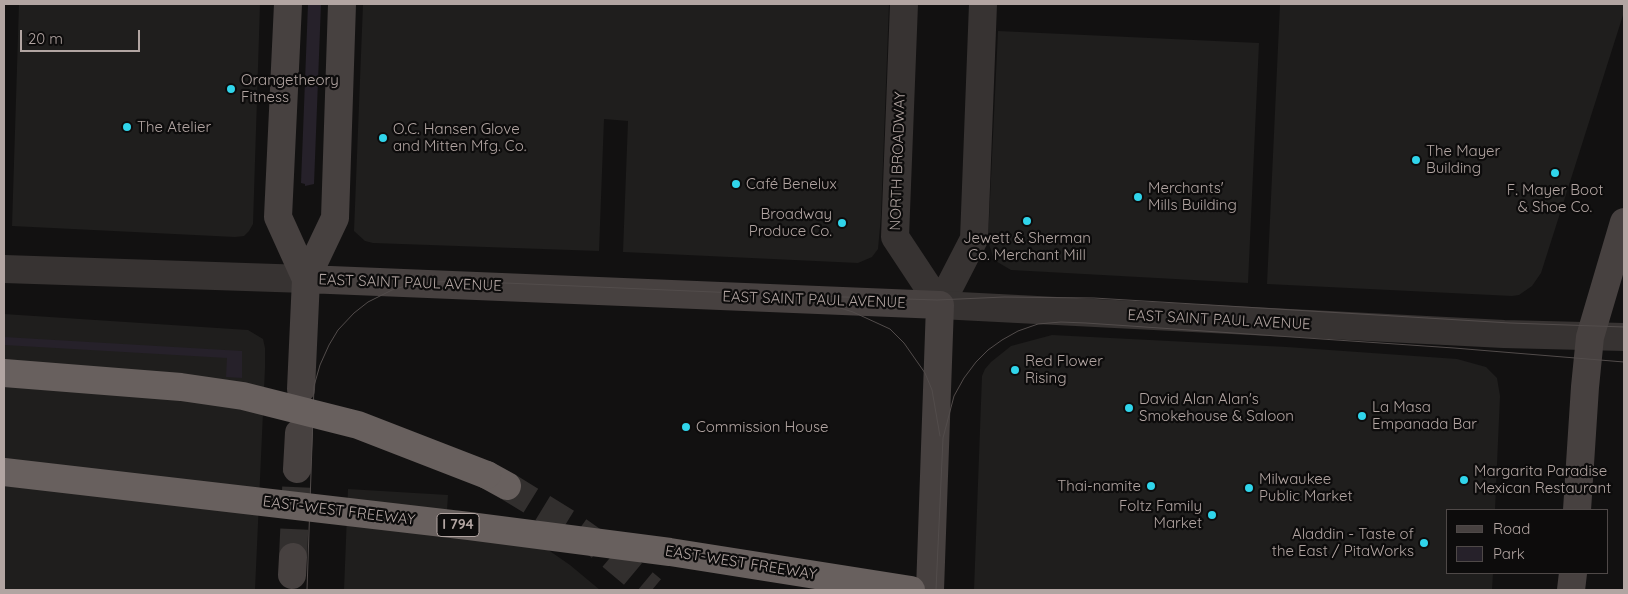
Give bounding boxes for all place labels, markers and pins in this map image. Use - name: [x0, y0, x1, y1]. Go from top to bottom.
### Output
- place label: Orangetheory Fitness: [241, 71, 339, 106]
- marker: Orangetheory Fitness: [225, 83, 237, 95]
- place label: The Atelier: [137, 118, 211, 136]
- place label: O.C. Hansen Glove and Mitten Mfg. Co.: [393, 120, 526, 155]
- marker: The Atelier: [121, 121, 133, 133]
- marker: O.C. Hansen Glove and Mitten Mfg. Co.: [377, 132, 389, 144]
- place label: The Mayer Building: [1426, 142, 1500, 177]
- marker: The Mayer Building: [1410, 154, 1422, 166]
- marker: F. Mayer Boot & Shoe Co.: [1549, 167, 1561, 179]
- place label: Café Benelux: [746, 175, 837, 193]
- marker: Café Benelux: [730, 178, 742, 190]
- place label: Merchants' Mills Building: [1148, 179, 1237, 214]
- place label: F. Mayer Boot & Shoe Co.: [1507, 181, 1603, 216]
- marker: Merchants' Mills Building: [1132, 191, 1144, 203]
- place label: Broadway Produce Co.: [749, 205, 832, 240]
- marker: Jewett & Sherman Co. Merchant Mill: [1021, 215, 1033, 227]
- marker: Broadway Produce Co.: [836, 217, 848, 229]
- place label: Jewett & Sherman Co. Merchant Mill: [963, 229, 1091, 264]
- place label: Red Flower Rising: [1025, 352, 1103, 387]
- marker: Red Flower Rising: [1009, 364, 1021, 376]
- place label: David Alan Alan's Smokehouse & Saloon: [1139, 390, 1294, 425]
- place label: La Masa Empanada Bar: [1372, 398, 1477, 433]
- marker: David Alan Alan's Smokehouse & Saloon: [1123, 402, 1135, 414]
- marker: La Masa Empanada Bar: [1356, 410, 1368, 422]
- place label: Commission House: [696, 418, 828, 436]
- marker: Commission House: [680, 421, 692, 433]
- place label: Margarita Paradise Mexican Restaurant: [1474, 462, 1611, 497]
- place label: Milwaukee Public Market: [1259, 470, 1353, 505]
- marker: Margarita Paradise Mexican Restaurant: [1458, 474, 1470, 486]
- place label: Thai-namite: [1057, 477, 1141, 495]
- marker: Thai-namite: [1145, 480, 1157, 492]
- marker: Milwaukee Public Market: [1243, 482, 1255, 494]
- place label: Foltz Family Market: [1119, 497, 1202, 532]
- marker: Foltz Family Market: [1206, 509, 1218, 521]
- place label: Aladdin - Taste of the East / PitaWorks: [1272, 525, 1414, 560]
- marker: Aladdin - Taste of the East / PitaWorks: [1418, 537, 1430, 549]

